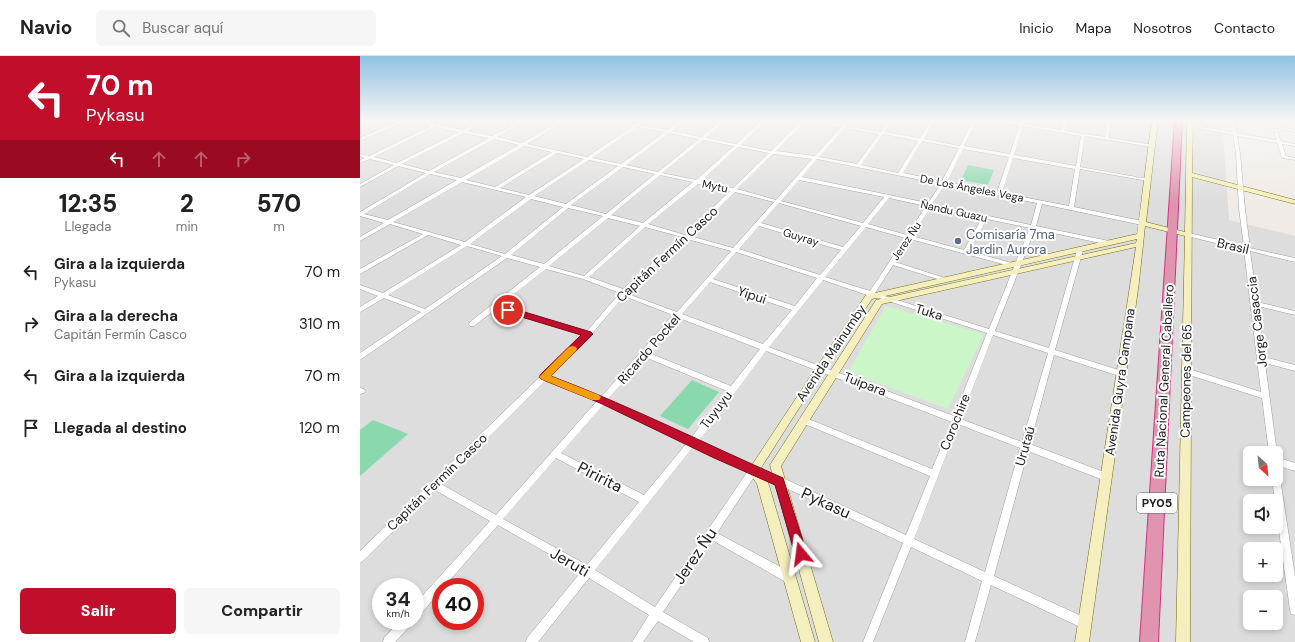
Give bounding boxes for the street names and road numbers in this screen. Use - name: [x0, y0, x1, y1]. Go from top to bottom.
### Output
- street label: De Los Ángeles Vega: [919, 171, 1025, 205]
- street label: Mytu: [701, 176, 729, 196]
- street label: Ñandu Guazu: [919, 197, 989, 225]
- street label: Capitán Fermín Casco: [613, 202, 722, 306]
- street label: Jerez Ñu: [888, 219, 924, 263]
- street label: Guyray: [781, 225, 821, 249]
- street label: Brasil: [1215, 234, 1251, 258]
- street label: Jorge Casaccia: [1243, 275, 1271, 369]
- street label: Yipui: [735, 282, 769, 308]
- street label: Ruta Nacional General Caballero: [1150, 284, 1178, 478]
- street label: Tuka: [913, 300, 945, 324]
- street label: Avenida Mainumby: [792, 301, 870, 405]
- street label: Avenida Guyra Campana: [1101, 307, 1139, 457]
- street label: Ricardo Pockel: [614, 310, 684, 388]
- street label: Campeones del 65: [1177, 324, 1195, 438]
- street label: Tuipara: [841, 368, 889, 400]
- street label: Tuyuyu: [696, 388, 736, 432]
- street label: Corochire: [936, 391, 974, 453]
- street label: Urutaú: [1011, 424, 1039, 468]
- street label: Capitán Fermín Casco: [383, 429, 491, 534]
- street label: Piririta: [574, 457, 626, 497]
- street label: Pykasu: [798, 482, 854, 524]
- road number: PY05: [1137, 493, 1177, 513]
- street label: Jerez Ñu: [669, 524, 721, 588]
- street label: Jeruti: [546, 542, 594, 582]

